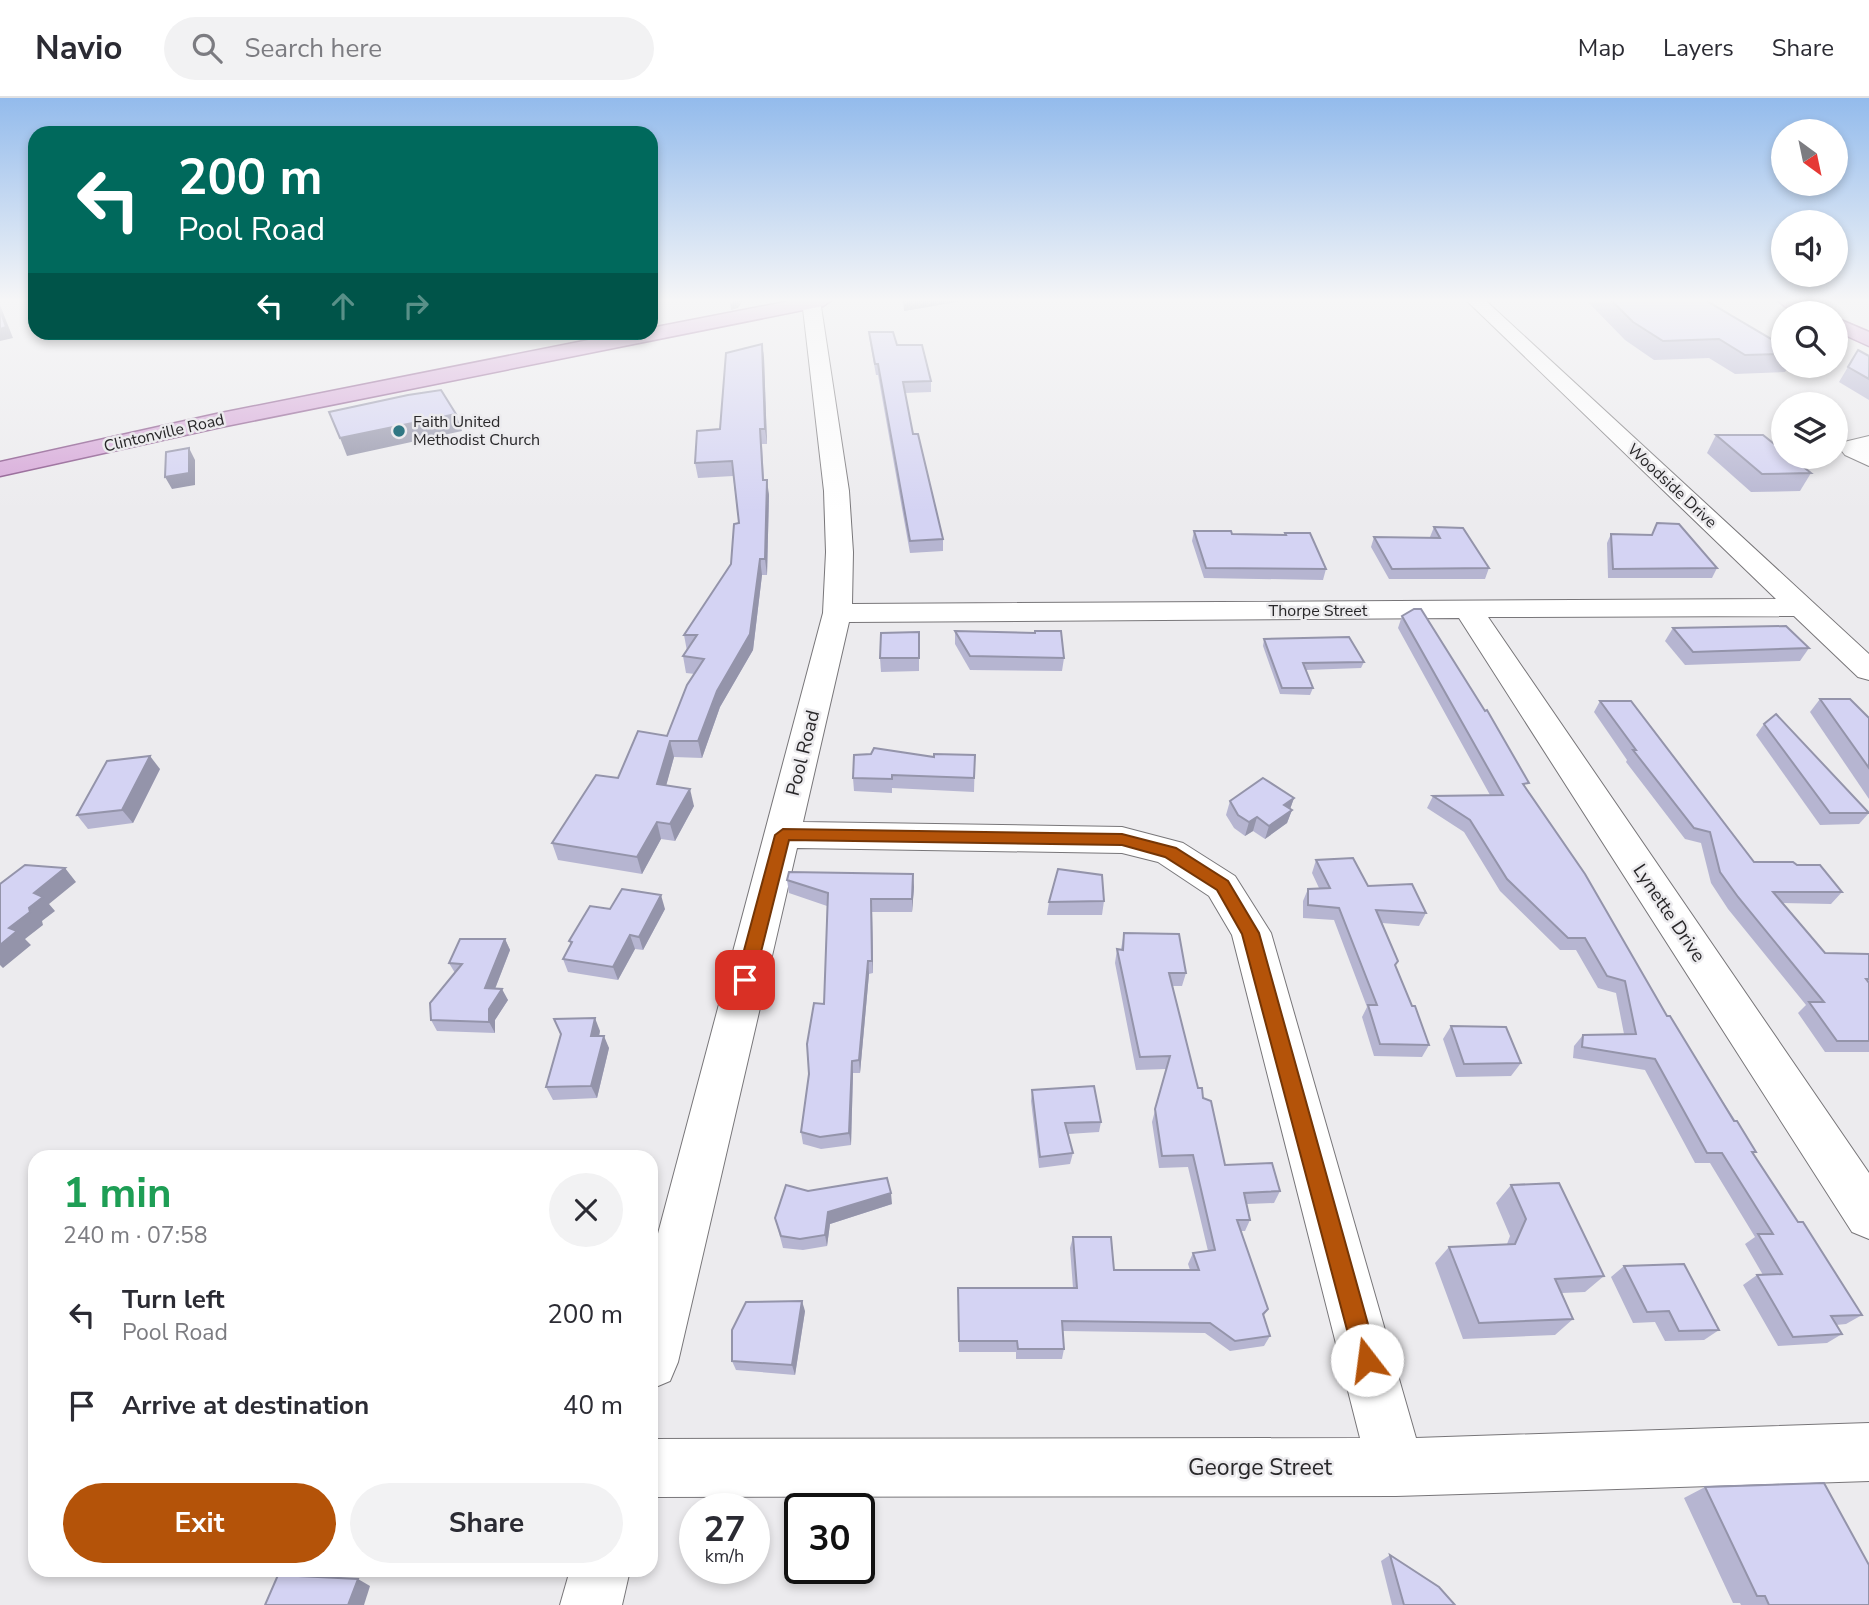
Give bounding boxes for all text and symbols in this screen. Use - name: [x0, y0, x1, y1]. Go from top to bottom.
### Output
- search box: [164, 17, 654, 80]
- text: Navio: [35, 26, 122, 71]
- icon: search: [188, 29, 226, 67]
- text: Search here: [244, 31, 382, 66]
- text: Map: [1578, 32, 1625, 64]
- text: Layers: [1663, 32, 1734, 64]
- text: Share: [1772, 32, 1834, 64]
- north arrow: [1771, 119, 1848, 196]
- map controls: [1771, 119, 1848, 469]
- text: 200 m: [178, 144, 322, 211]
- icon: left: [63, 154, 154, 245]
- text: Pool Road: [178, 208, 325, 251]
- button: sound: [1771, 210, 1848, 287]
- icon: left: [251, 287, 289, 325]
- icon: ahead: [324, 287, 362, 325]
- icon: right: [397, 287, 435, 325]
- button: search: [1771, 301, 1848, 378]
- button: layers: [1771, 392, 1848, 469]
- street label: Clintonville Road: [102, 408, 226, 458]
- place label: Faith United Methodist Church: [413, 411, 540, 451]
- marker: Faith United Methodist Church: [391, 423, 407, 439]
- street label: Woodside Drive: [1622, 439, 1722, 533]
- street label: Thorpe Street: [1269, 600, 1368, 622]
- street label: Pool Road: [780, 707, 826, 799]
- street label: Lynette Drive: [1627, 859, 1711, 967]
- pin: [715, 950, 775, 1010]
- icon: arrive: [726, 961, 764, 999]
- text: 1 min: [63, 1165, 172, 1222]
- button: close: [549, 1173, 623, 1247]
- text: 240 m · 07:58: [63, 1220, 208, 1251]
- text: Turn left: [122, 1282, 225, 1317]
- icon: left: [63, 1296, 101, 1334]
- text: 200 m: [547, 1297, 623, 1332]
- text: Pool Road: [122, 1317, 228, 1348]
- position arrow: [1330, 1323, 1404, 1397]
- icon: arrive: [63, 1387, 101, 1425]
- text: Arrive at destination: [122, 1388, 369, 1423]
- text: 40 m: [563, 1388, 623, 1423]
- street label: George Street: [1188, 1452, 1333, 1483]
- button: Exit: [63, 1483, 336, 1563]
- button: Share: [350, 1483, 623, 1563]
- speed limit sign: 30: [784, 1493, 875, 1584]
- text: 27: [703, 1506, 746, 1553]
- text: km/h: [705, 1544, 744, 1568]

